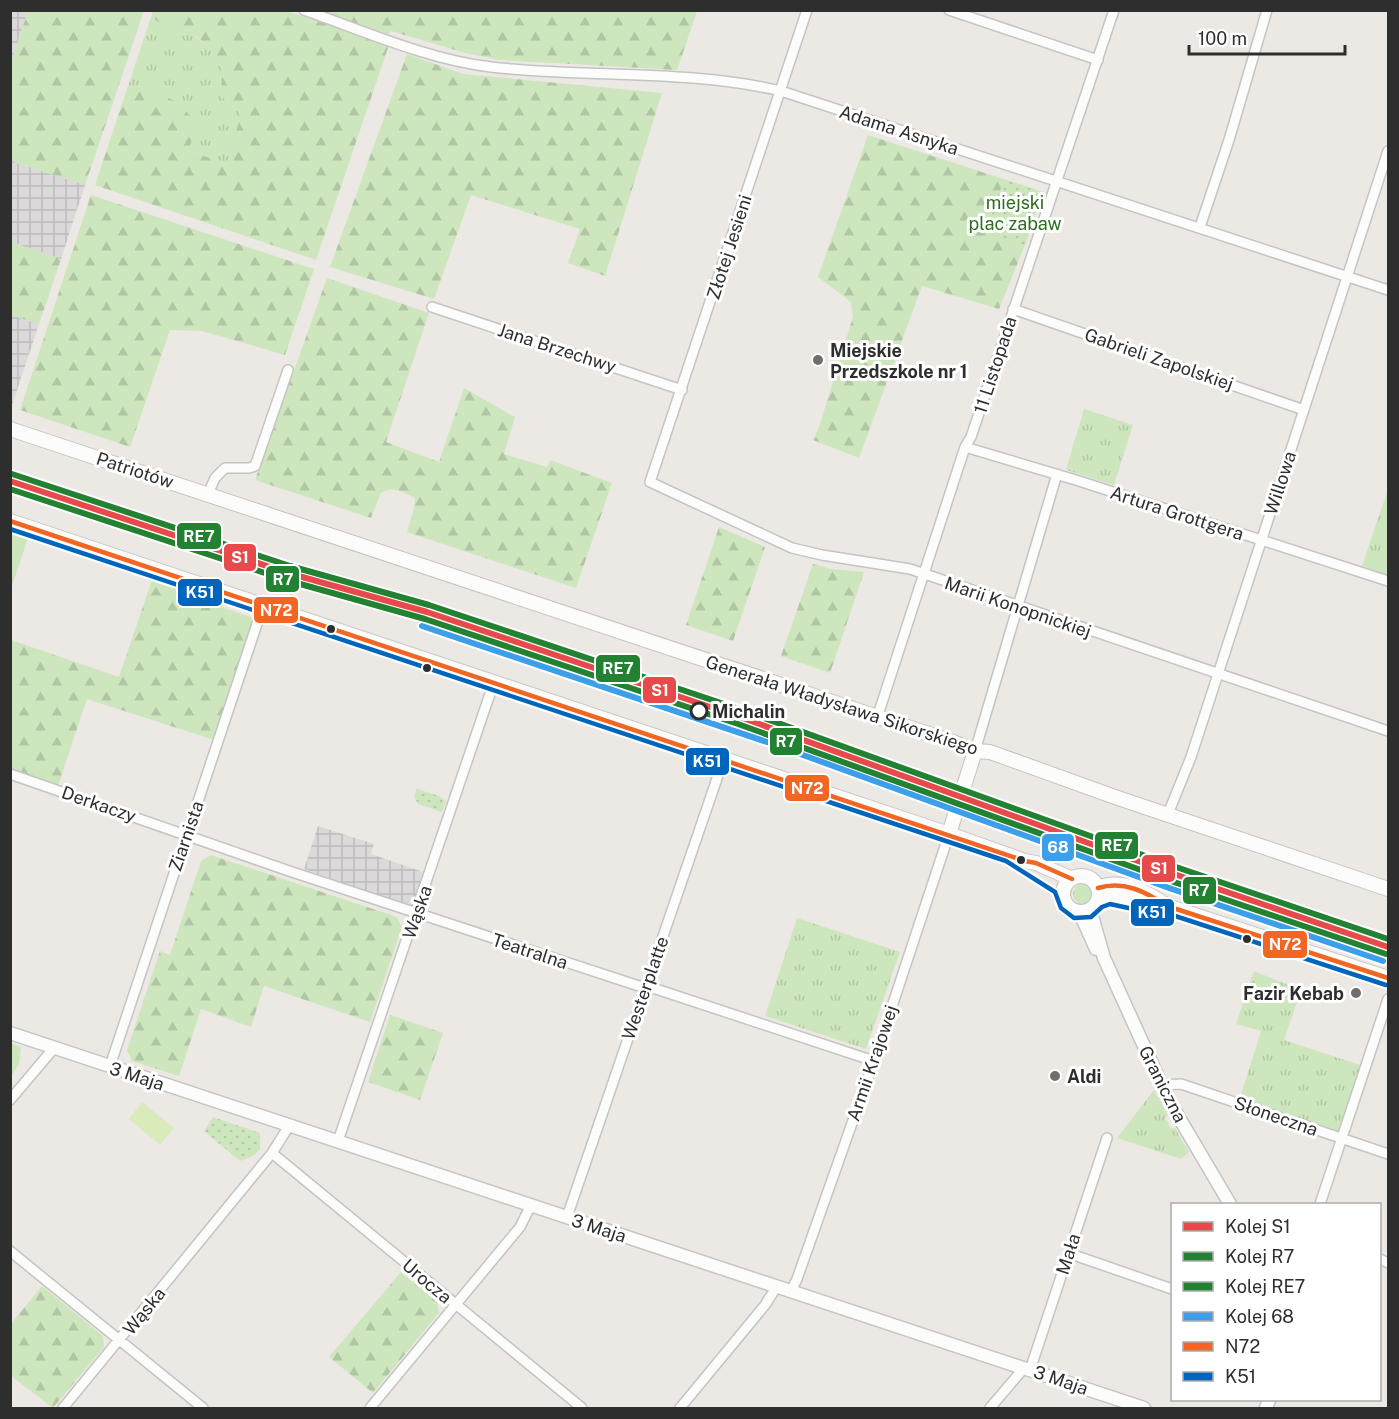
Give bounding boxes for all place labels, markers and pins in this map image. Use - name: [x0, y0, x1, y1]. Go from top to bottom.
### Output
- place label: Miejskie Przedszkole nr 1: [830, 340, 968, 382]
- marker: Miejskie Przedszkole nr 1: [811, 353, 825, 367]
- unlabelled marker: [325, 623, 337, 635]
- unlabelled marker: [421, 662, 433, 674]
- place label: Michalin: [712, 701, 785, 722]
- marker: Michalin: [690, 702, 708, 720]
- unlabelled marker: [1015, 854, 1027, 866]
- unlabelled marker: [1241, 933, 1253, 945]
- place label: Fazir Kebab: [1243, 983, 1344, 1004]
- marker: Fazir Kebab: [1349, 986, 1363, 1000]
- place label: Aldi: [1067, 1066, 1101, 1087]
- marker: Aldi: [1048, 1069, 1062, 1083]

